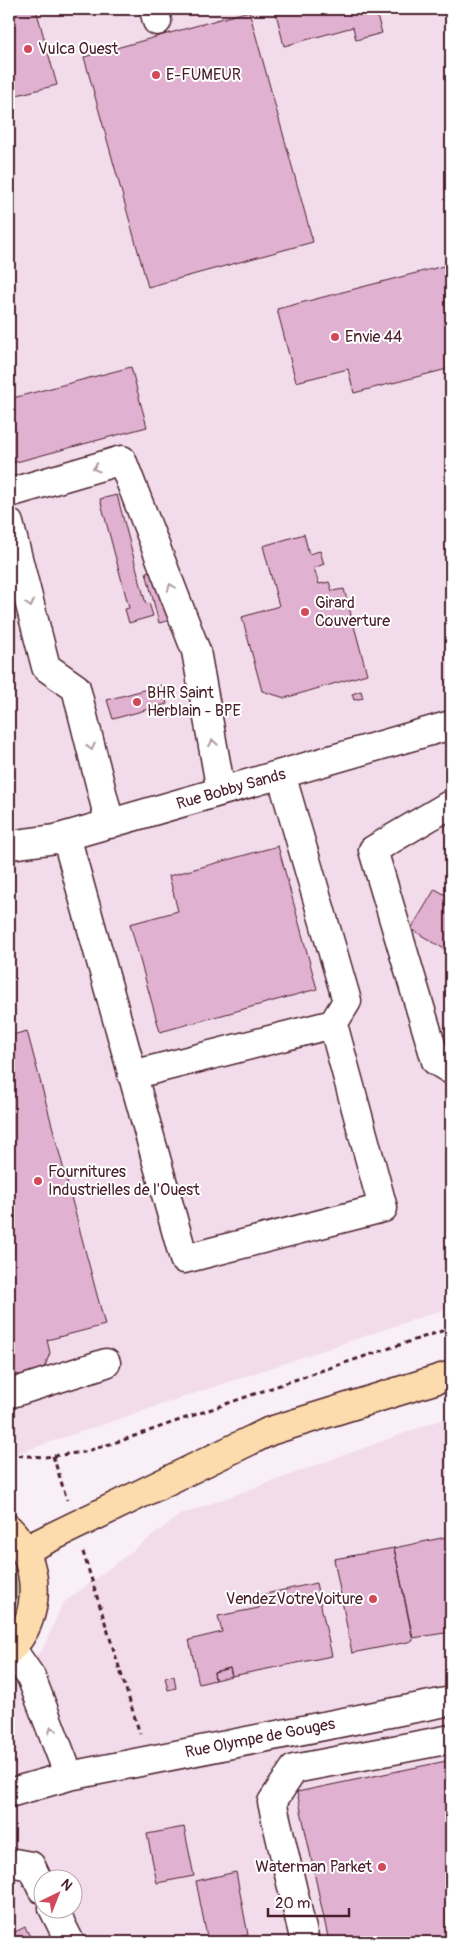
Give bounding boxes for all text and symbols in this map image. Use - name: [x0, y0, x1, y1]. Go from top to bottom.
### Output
- place label: Vulca Ouest: [38, 39, 119, 59]
- marker: Vulca Ouest: [22, 43, 34, 55]
- place label: E-FUMEUR: [166, 65, 241, 85]
- marker: E-FUMEUR: [150, 69, 162, 81]
- place label: Envie 44: [345, 327, 402, 347]
- marker: Envie 44: [329, 331, 341, 343]
- one-way arrow: [93, 462, 101, 472]
- one-way arrow: [167, 583, 177, 592]
- place label: Girard Couverture: [315, 593, 390, 631]
- one-way arrow: [24, 600, 34, 608]
- marker: Girard Couverture: [299, 606, 311, 618]
- place label: BHR Saint Herblain - BPE: [147, 683, 241, 721]
- marker: BHR Saint Herblain - BPE: [131, 696, 143, 708]
- one-way arrow: [208, 739, 218, 748]
- one-way arrow: [85, 743, 95, 751]
- street label: Rue Bobby Sands: [174, 764, 288, 814]
- place label: Fournitures Industrielles de l'Ouest: [48, 1162, 200, 1200]
- marker: Fournitures Industrielles de l'Ouest: [32, 1175, 44, 1187]
- place label: VendezVotreVoiture: [226, 1589, 363, 1609]
- marker: VendezVotreVoiture: [367, 1593, 379, 1605]
- street label: Rue Olympe de Gouges: [183, 1714, 337, 1762]
- one-way arrow: [48, 1726, 58, 1735]
- place label: Waterman Parket: [255, 1857, 373, 1877]
- marker: Waterman Parket: [376, 1861, 388, 1873]
- north arrow: [32, 1868, 82, 1918]
- text: N: [57, 1875, 76, 1894]
- scale bar: [268, 1886, 349, 1918]
- text: 20 m: [275, 1894, 310, 1913]

